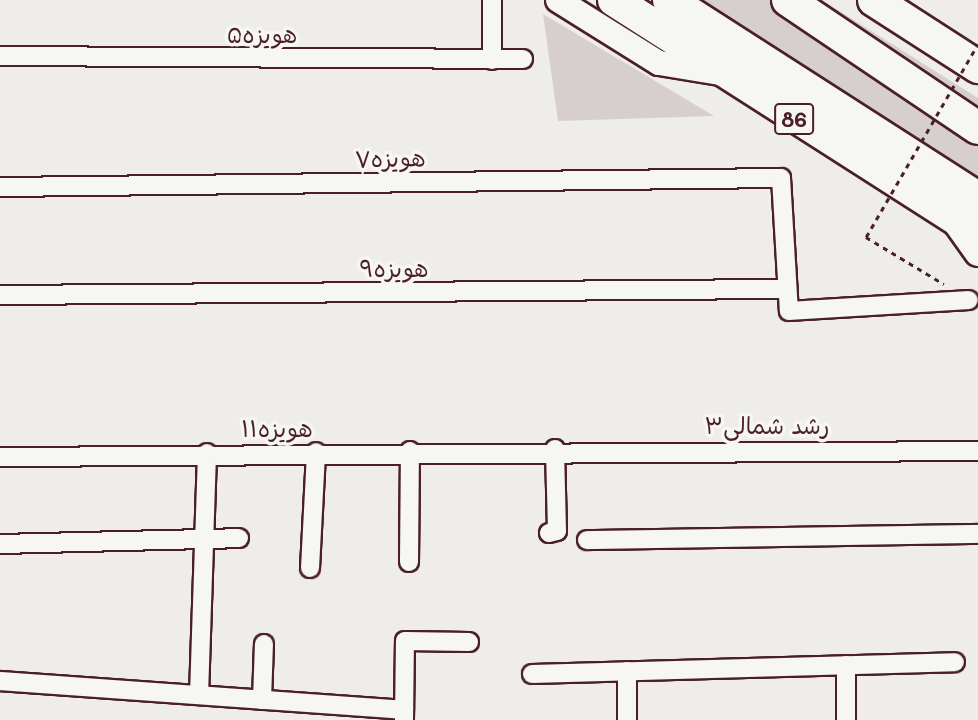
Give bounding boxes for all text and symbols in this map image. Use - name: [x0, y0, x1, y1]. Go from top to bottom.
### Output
- street label: هویزه۵: [227, 20, 297, 48]
- road number: 86: [773, 102, 815, 136]
- street label: هویزه۷: [354, 144, 426, 172]
- street label: هویزه۹: [359, 254, 429, 282]
- street label: رشد شمالی۳: [704, 411, 830, 439]
- street label: هویزه۱۱: [241, 414, 313, 442]

